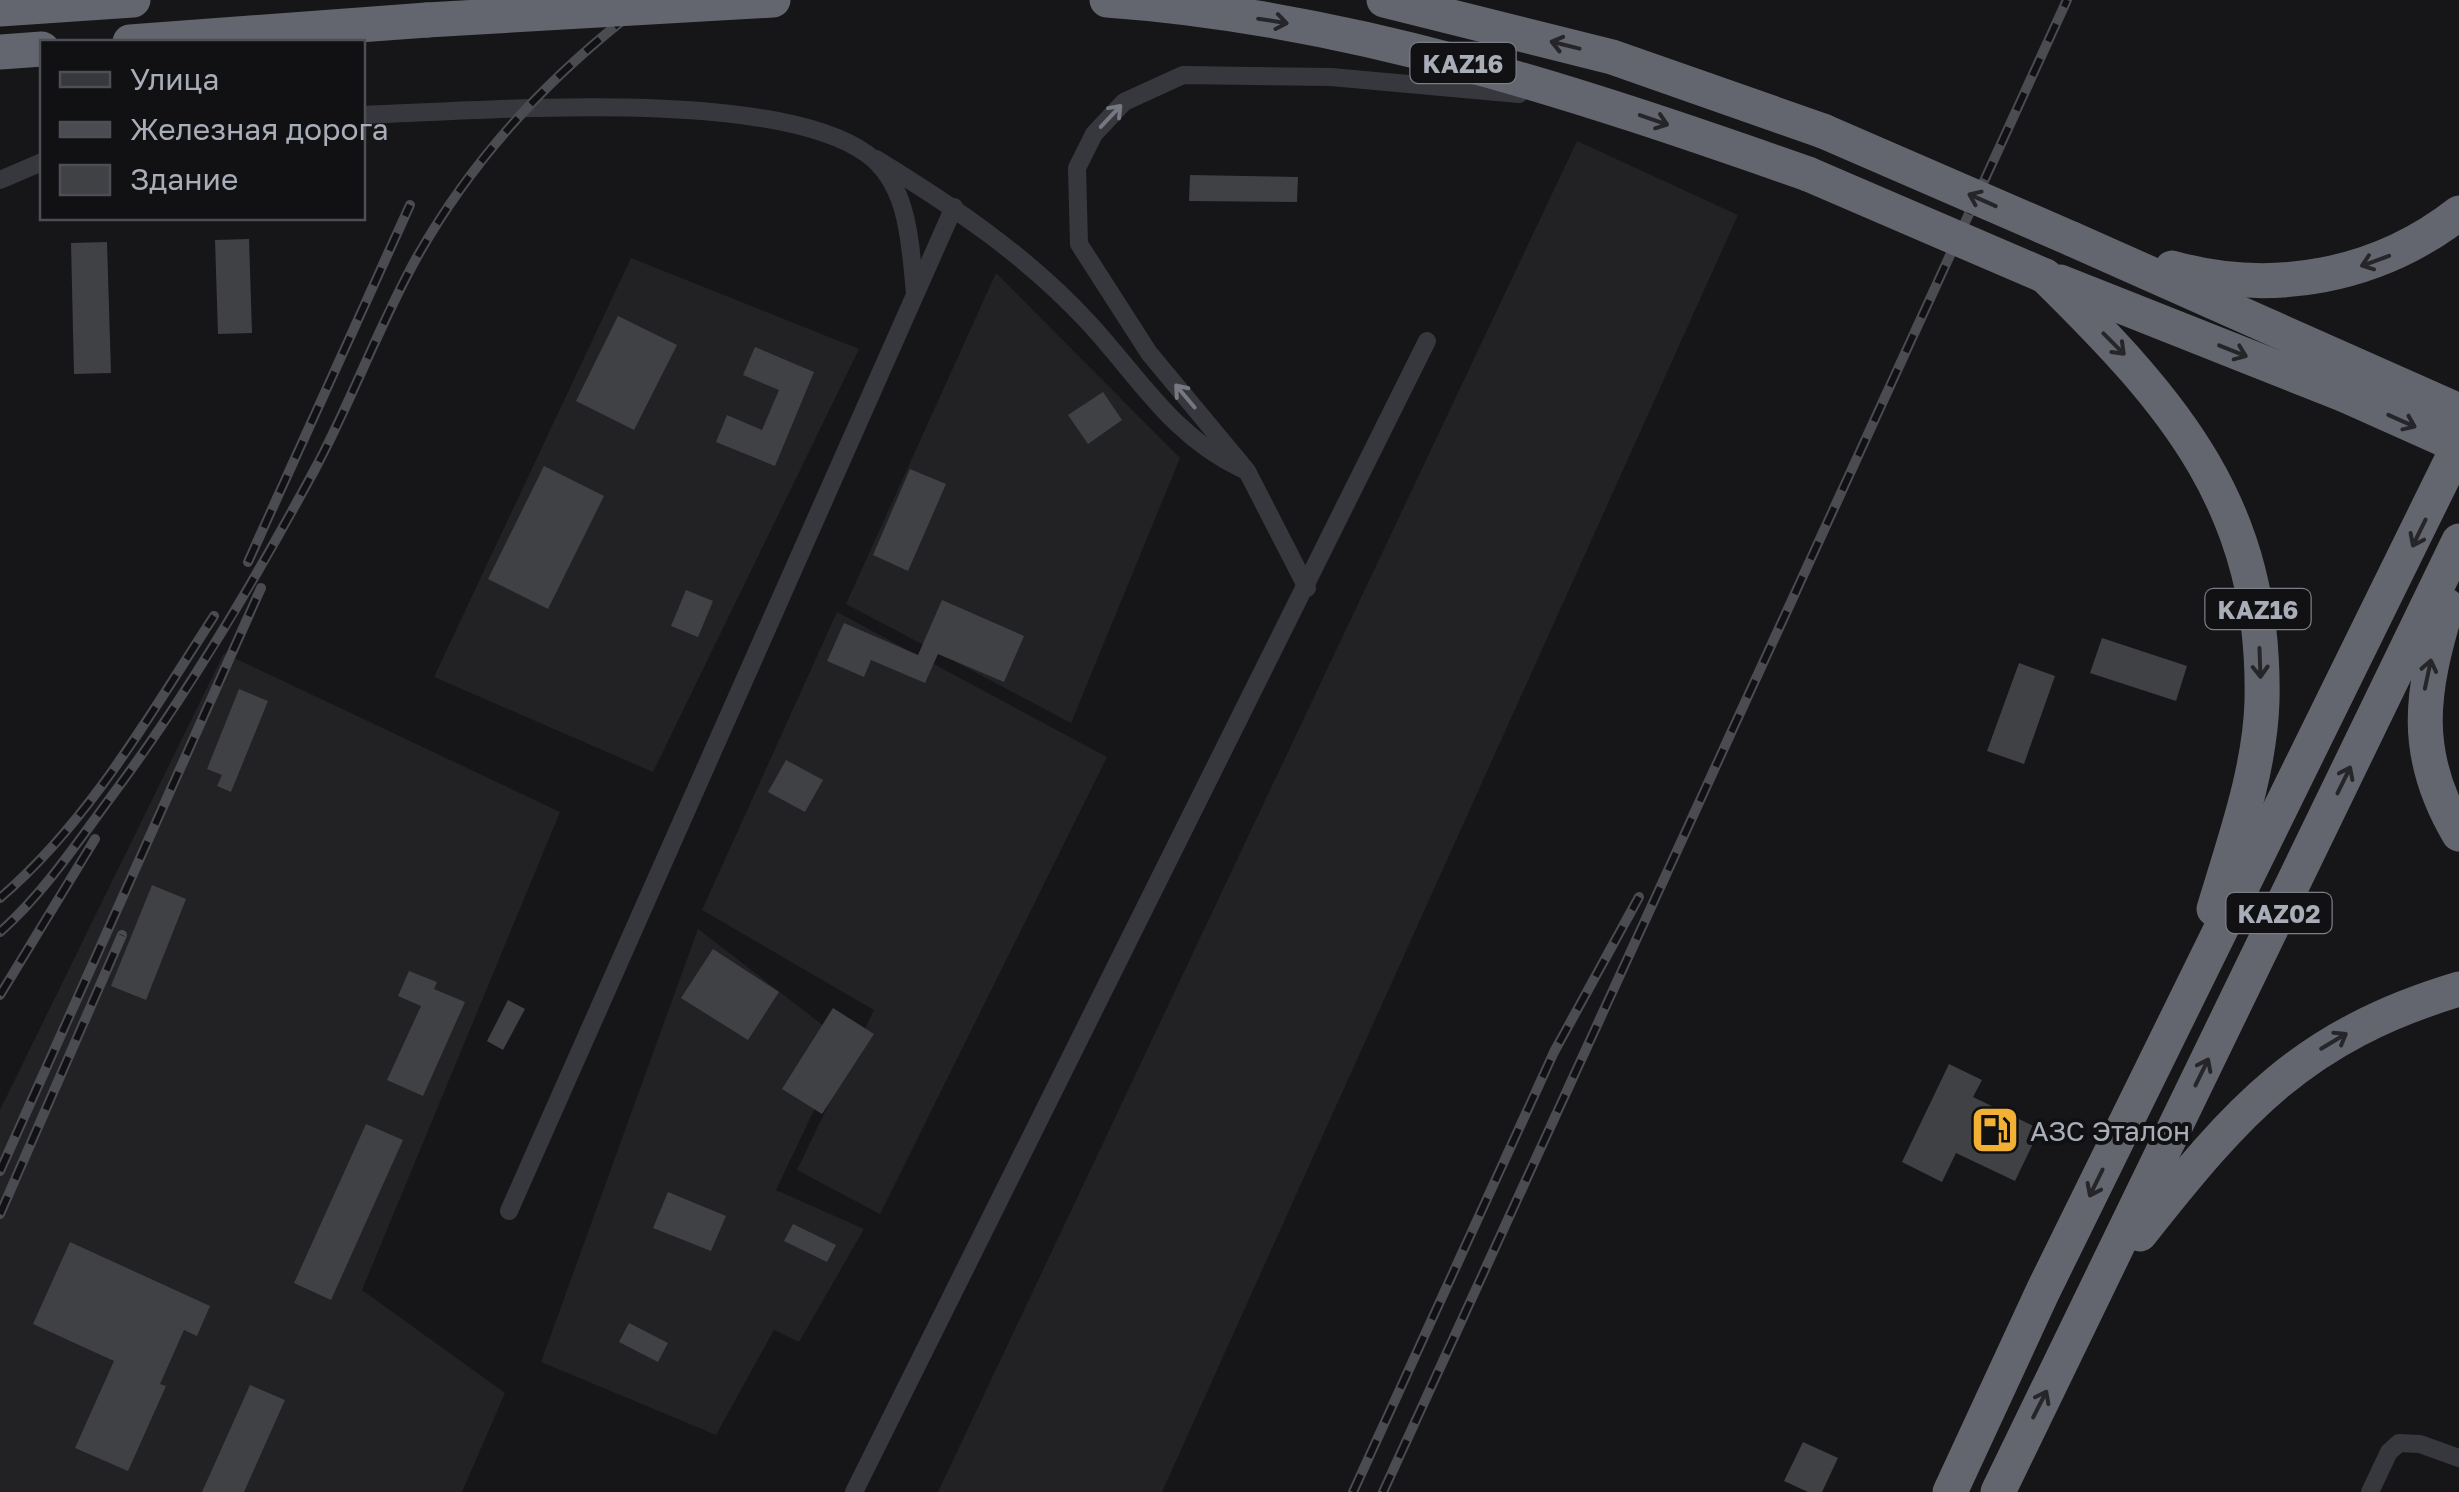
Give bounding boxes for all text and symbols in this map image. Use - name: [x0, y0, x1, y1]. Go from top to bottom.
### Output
- one-way arrow: [1256, 12, 1288, 31]
- one-way arrow: [1550, 35, 1582, 53]
- legend: [40, 40, 365, 220]
- road number: KAZ16: [1410, 43, 1516, 83]
- text: Улица: [130, 61, 219, 97]
- one-way arrow: [1099, 104, 1122, 129]
- text: Железная дорога: [130, 111, 389, 147]
- one-way arrow: [1638, 112, 1669, 130]
- text: Здание: [130, 161, 238, 197]
- one-way arrow: [1967, 190, 1998, 208]
- one-way arrow: [2360, 253, 2391, 271]
- one-way arrow: [2102, 332, 2126, 356]
- one-way arrow: [2217, 343, 2248, 361]
- one-way arrow: [1174, 384, 1196, 410]
- one-way arrow: [2386, 413, 2417, 431]
- one-way arrow: [2408, 518, 2427, 548]
- road number: KAZ16: [2206, 589, 2310, 629]
- one-way arrow: [2251, 647, 2270, 679]
- one-way arrow: [2420, 659, 2439, 691]
- one-way arrow: [2335, 766, 2354, 796]
- road number: KАZ02: [2226, 893, 2332, 933]
- one-way arrow: [2319, 1031, 2348, 1051]
- one-way arrow: [2194, 1058, 2213, 1088]
- fuel station icon: АЗС Эталон: [1969, 1104, 2021, 1156]
- place label: АЗС Эталон: [2030, 1114, 2190, 1147]
- one-way arrow: [2086, 1167, 2105, 1197]
- one-way arrow: [2031, 1390, 2050, 1419]

